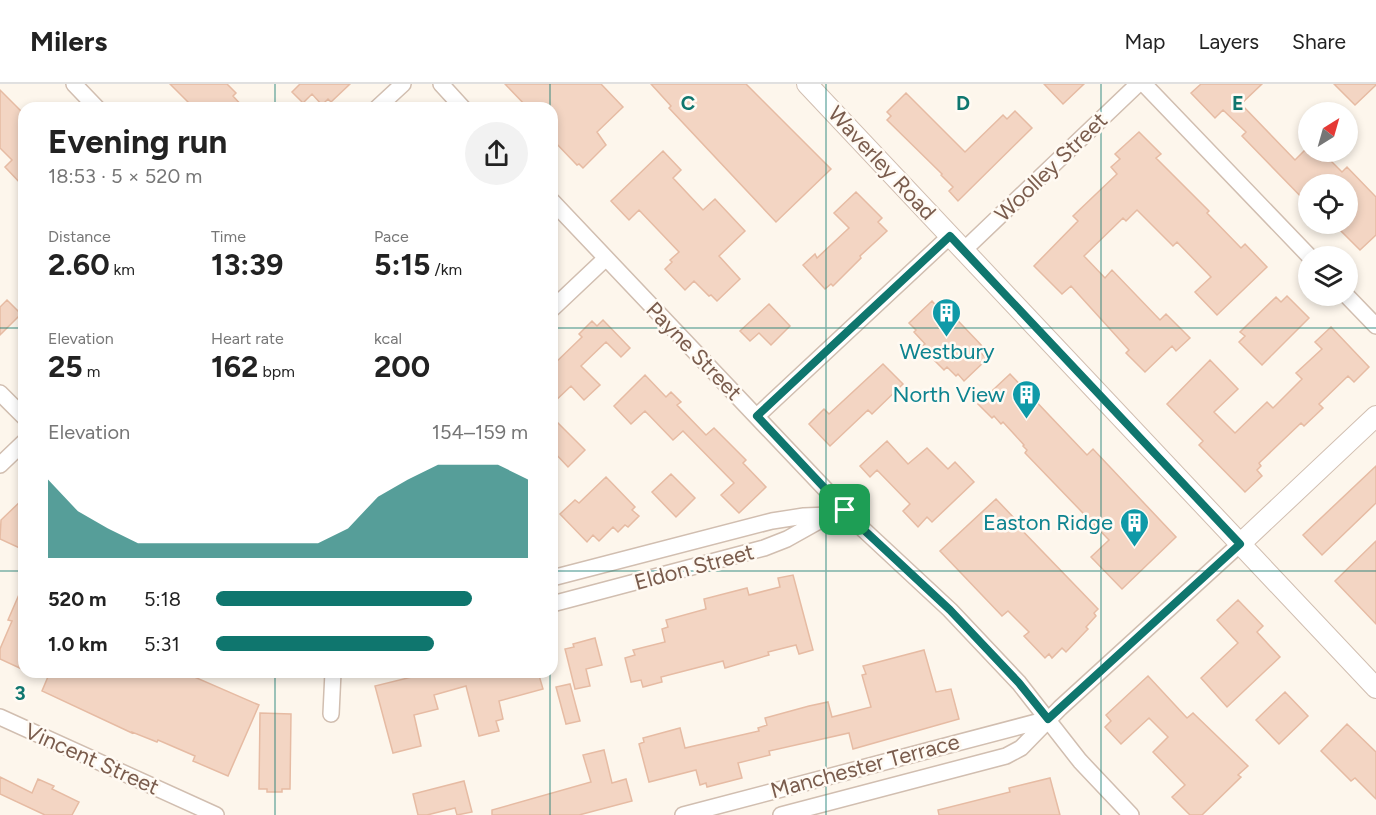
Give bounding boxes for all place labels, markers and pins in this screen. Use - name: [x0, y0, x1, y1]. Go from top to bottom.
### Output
- building icon: Westbury: [931, 296, 963, 338]
- place label: Westbury: [900, 338, 995, 365]
- building icon: North View: [1010, 378, 1042, 420]
- place label: North View: [892, 381, 1006, 408]
- pin: [819, 484, 870, 535]
- building icon: Easton Ridge: [1118, 506, 1150, 548]
- place label: Easton Ridge: [983, 509, 1113, 536]

